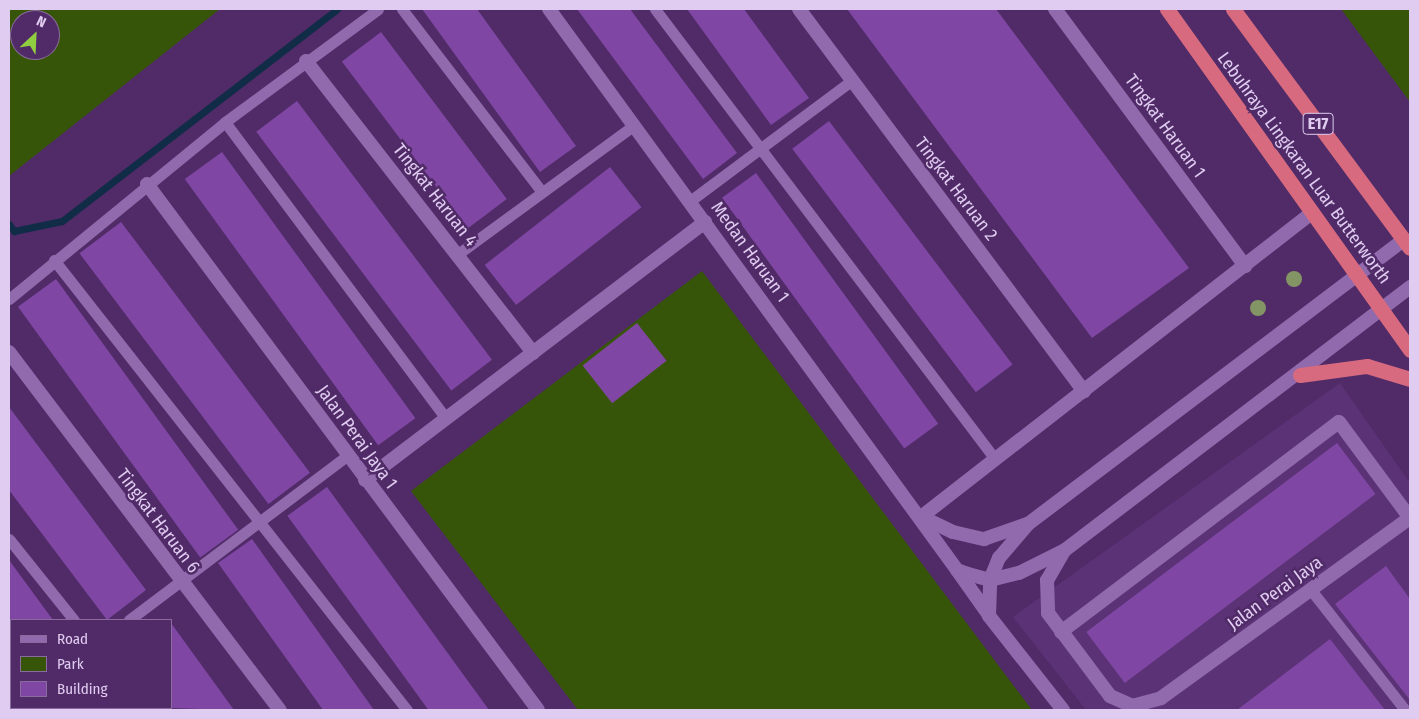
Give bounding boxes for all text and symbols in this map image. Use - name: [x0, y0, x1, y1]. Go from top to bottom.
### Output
- north arrow: [10, 10, 60, 60]
- text: N: [34, 12, 49, 31]
- street label: Lebuhraya Lingkaran Luar Butterworth: [1213, 48, 1395, 288]
- street label: Tingkat Haruan 1: [1120, 70, 1210, 182]
- road number: E17: [1302, 110, 1334, 138]
- street label: Tingkat Haruan 2: [910, 133, 1002, 245]
- street label: Tingkat Haruan 4: [388, 139, 482, 251]
- street label: Medan Haruan 1: [706, 198, 794, 306]
- street label: Jalan Perai Jaya 1: [312, 381, 402, 493]
- street label: Tingkat Haruan 6: [112, 465, 204, 577]
- street label: Jalan Perai Jaya: [1223, 551, 1327, 635]
- legend: [10, 619, 172, 709]
- text: Road: [57, 630, 88, 648]
- text: Park: [57, 655, 84, 673]
- text: Building: [57, 680, 108, 698]

